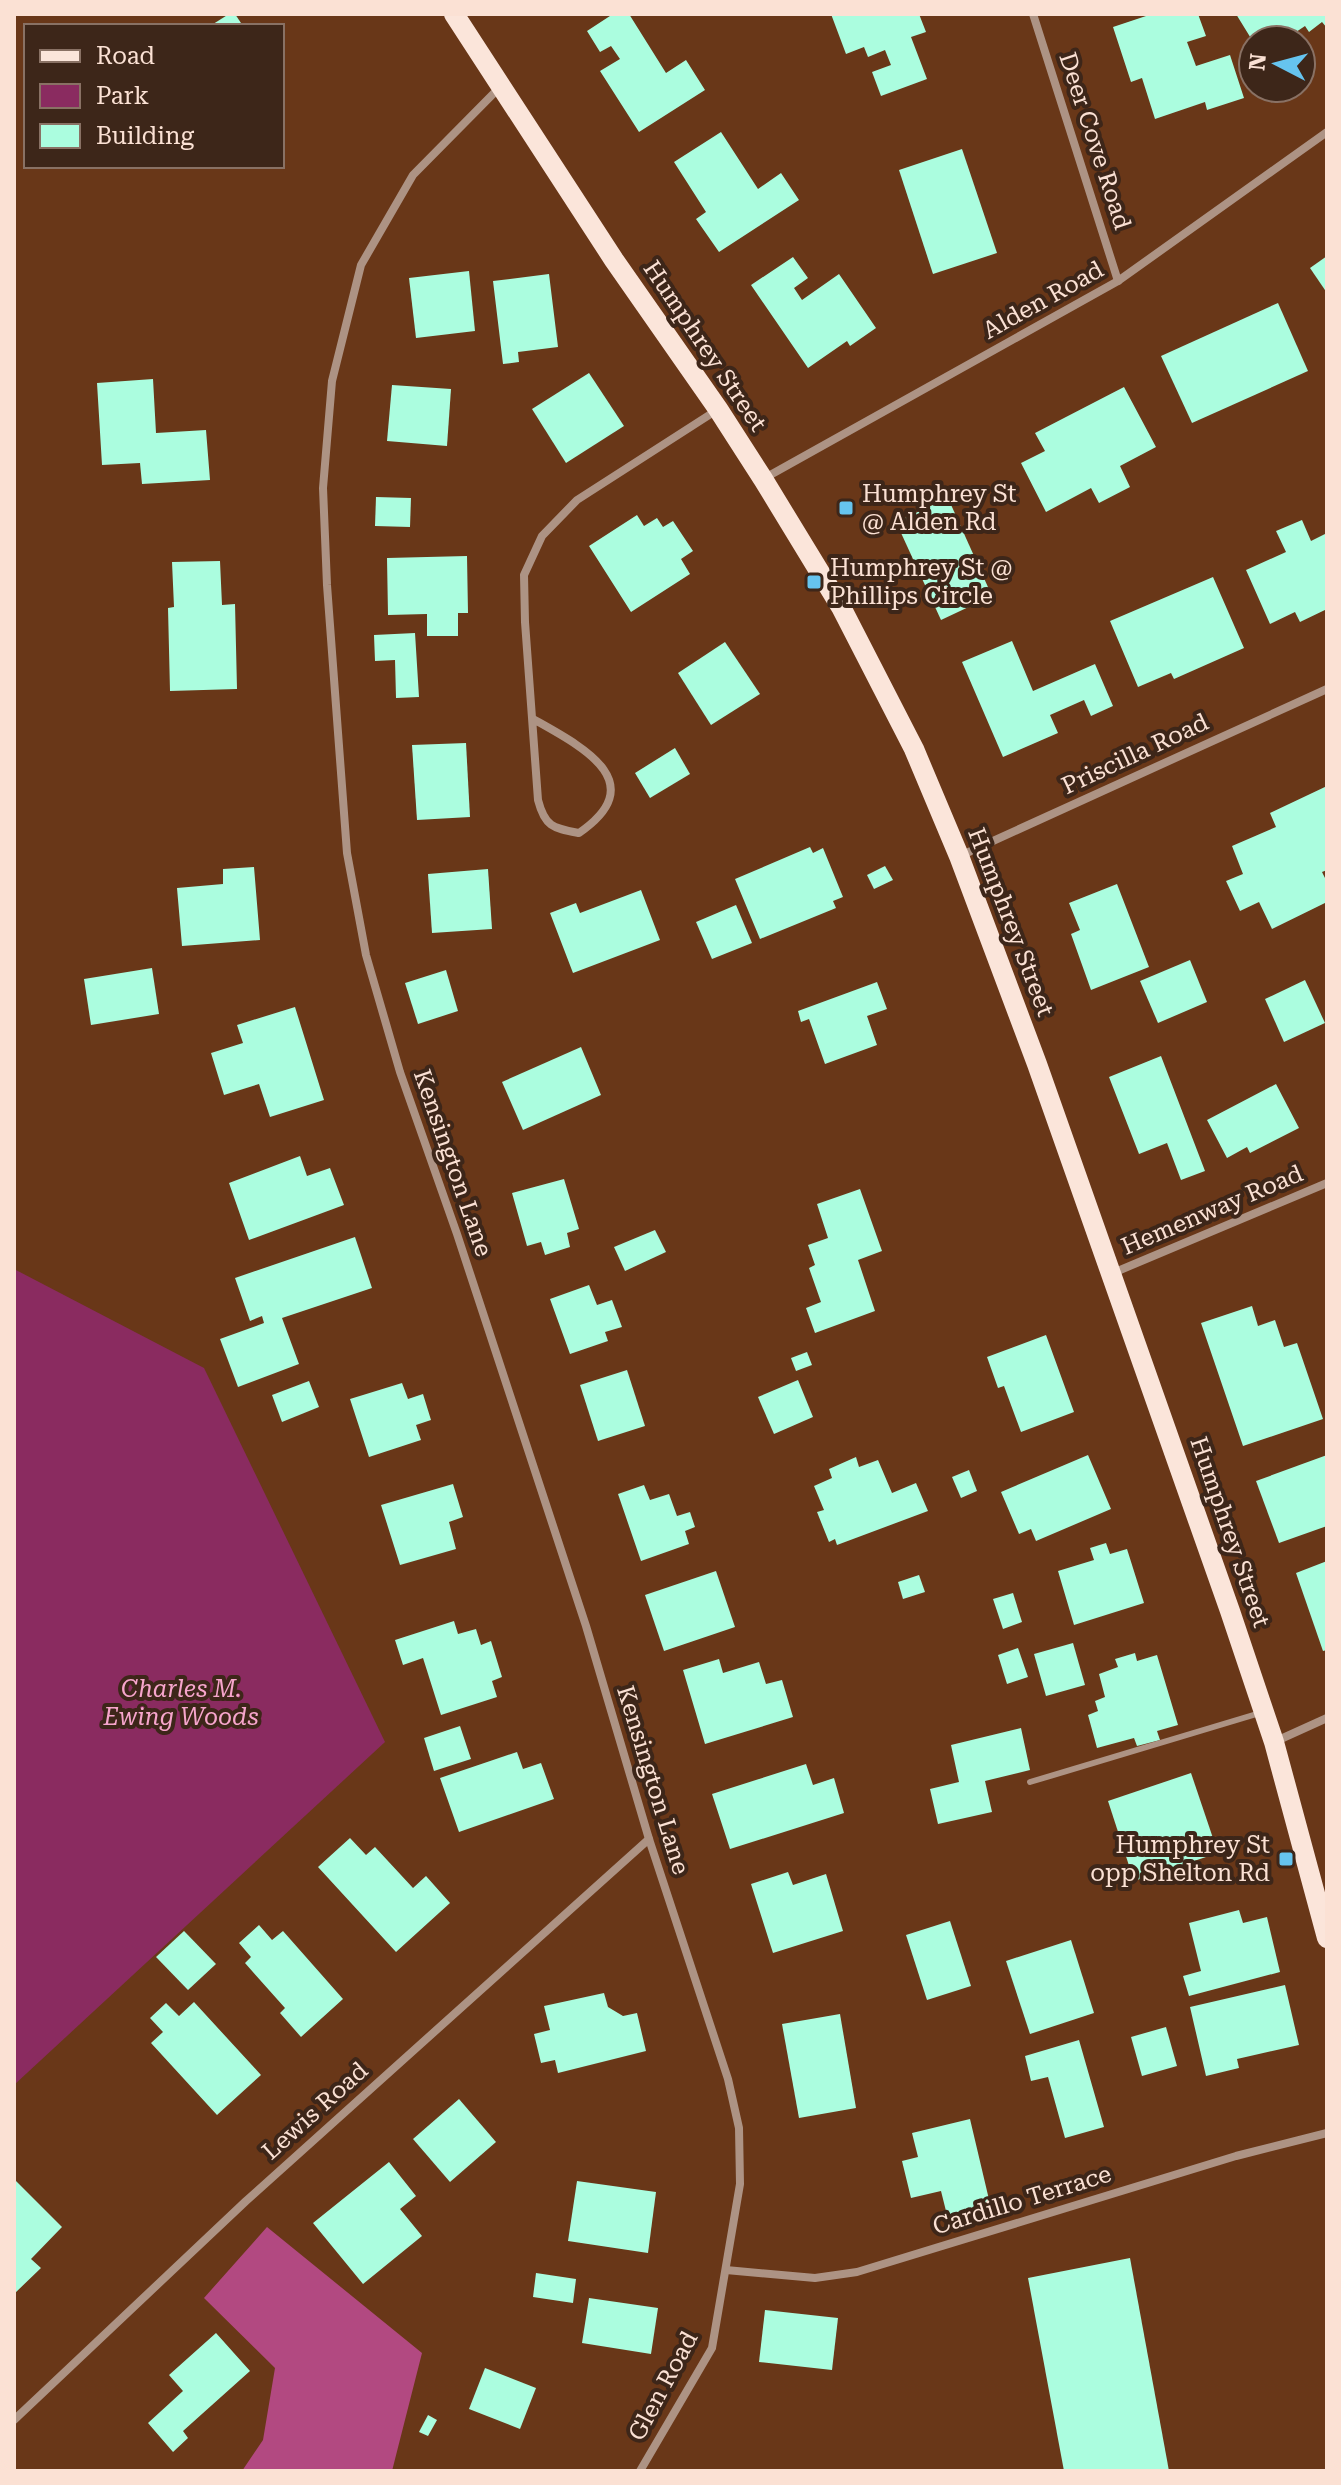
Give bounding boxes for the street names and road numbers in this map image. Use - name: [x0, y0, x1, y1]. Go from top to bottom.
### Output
- street label: Deer Cove Road: [1053, 49, 1137, 233]
- street label: Humphrey Street: [638, 255, 772, 437]
- street label: Alden Road: [978, 255, 1108, 345]
- street label: Priscilla Road: [1057, 708, 1213, 800]
- street label: Humphrey Street: [962, 824, 1060, 1020]
- street label: Kensington Lane: [408, 1066, 498, 1260]
- street label: Hemenway Road: [1117, 1159, 1307, 1261]
- street label: Humphrey Street: [1184, 1433, 1276, 1631]
- street label: Kensington Lane: [611, 1682, 695, 1878]
- street label: Lewis Road: [257, 2056, 373, 2166]
- street label: Cardillo Terrace: [929, 2160, 1115, 2240]
- street label: Glen Road: [623, 2327, 703, 2445]

